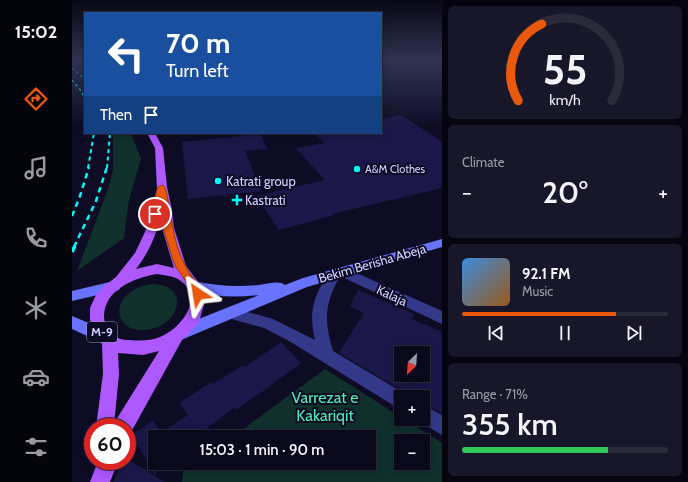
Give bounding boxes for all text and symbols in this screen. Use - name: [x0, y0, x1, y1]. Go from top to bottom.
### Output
- text: 15:02: [15, 21, 57, 43]
- text: 70 m: [166, 26, 230, 60]
- icon: left: [100, 28, 152, 80]
- text: 55: [543, 43, 587, 93]
- text: Turn left: [166, 60, 229, 82]
- icon: directions: [22, 85, 50, 113]
- text: km/h: [549, 90, 581, 108]
- icon: arrive: [140, 104, 162, 126]
- text: Then: [100, 106, 132, 124]
- icon: music: [22, 154, 50, 182]
- text: Climate: [462, 154, 504, 170]
- place label: A&M Clothes: [365, 162, 425, 176]
- marker: A&M Clothes: [352, 164, 362, 174]
- place label: Katrati group: [226, 173, 296, 189]
- text: 20°: [542, 174, 588, 211]
- marker: Katrati group: [213, 176, 223, 186]
- text: −: [462, 179, 472, 206]
- text: +: [658, 179, 668, 206]
- place label: Kastrati: [245, 192, 286, 208]
- marker: Kastrati: [232, 195, 242, 205]
- pin: [138, 197, 172, 231]
- icon: arrive: [144, 203, 166, 225]
- icon: phone: [22, 224, 50, 252]
- street label: Bekim Berisha Abeja: [316, 240, 429, 287]
- text: 92.1 FM: [522, 265, 570, 283]
- position arrow: [177, 273, 219, 315]
- street label: Kalaja: [374, 281, 411, 310]
- text: Music: [522, 283, 553, 299]
- icon: climate: [22, 294, 50, 322]
- road number: M-9: [87, 322, 117, 342]
- icon: previous: [485, 322, 507, 344]
- icon: pause: [554, 322, 576, 344]
- icon: next: [623, 322, 645, 344]
- north arrow: [394, 346, 430, 382]
- map controls: [394, 346, 430, 470]
- icon: car: [22, 363, 50, 391]
- text: Range · 71%: [462, 386, 528, 402]
- park label: Varrezat e Kakariqit: [291, 388, 359, 425]
- button: +: [394, 390, 430, 426]
- text: 355 km: [462, 406, 558, 443]
- speed limit sign: 60: [84, 418, 136, 470]
- icon: filters: [22, 433, 50, 461]
- button: −: [394, 434, 430, 470]
- text: 15:03 · 1 min · 90 m: [200, 441, 324, 459]

